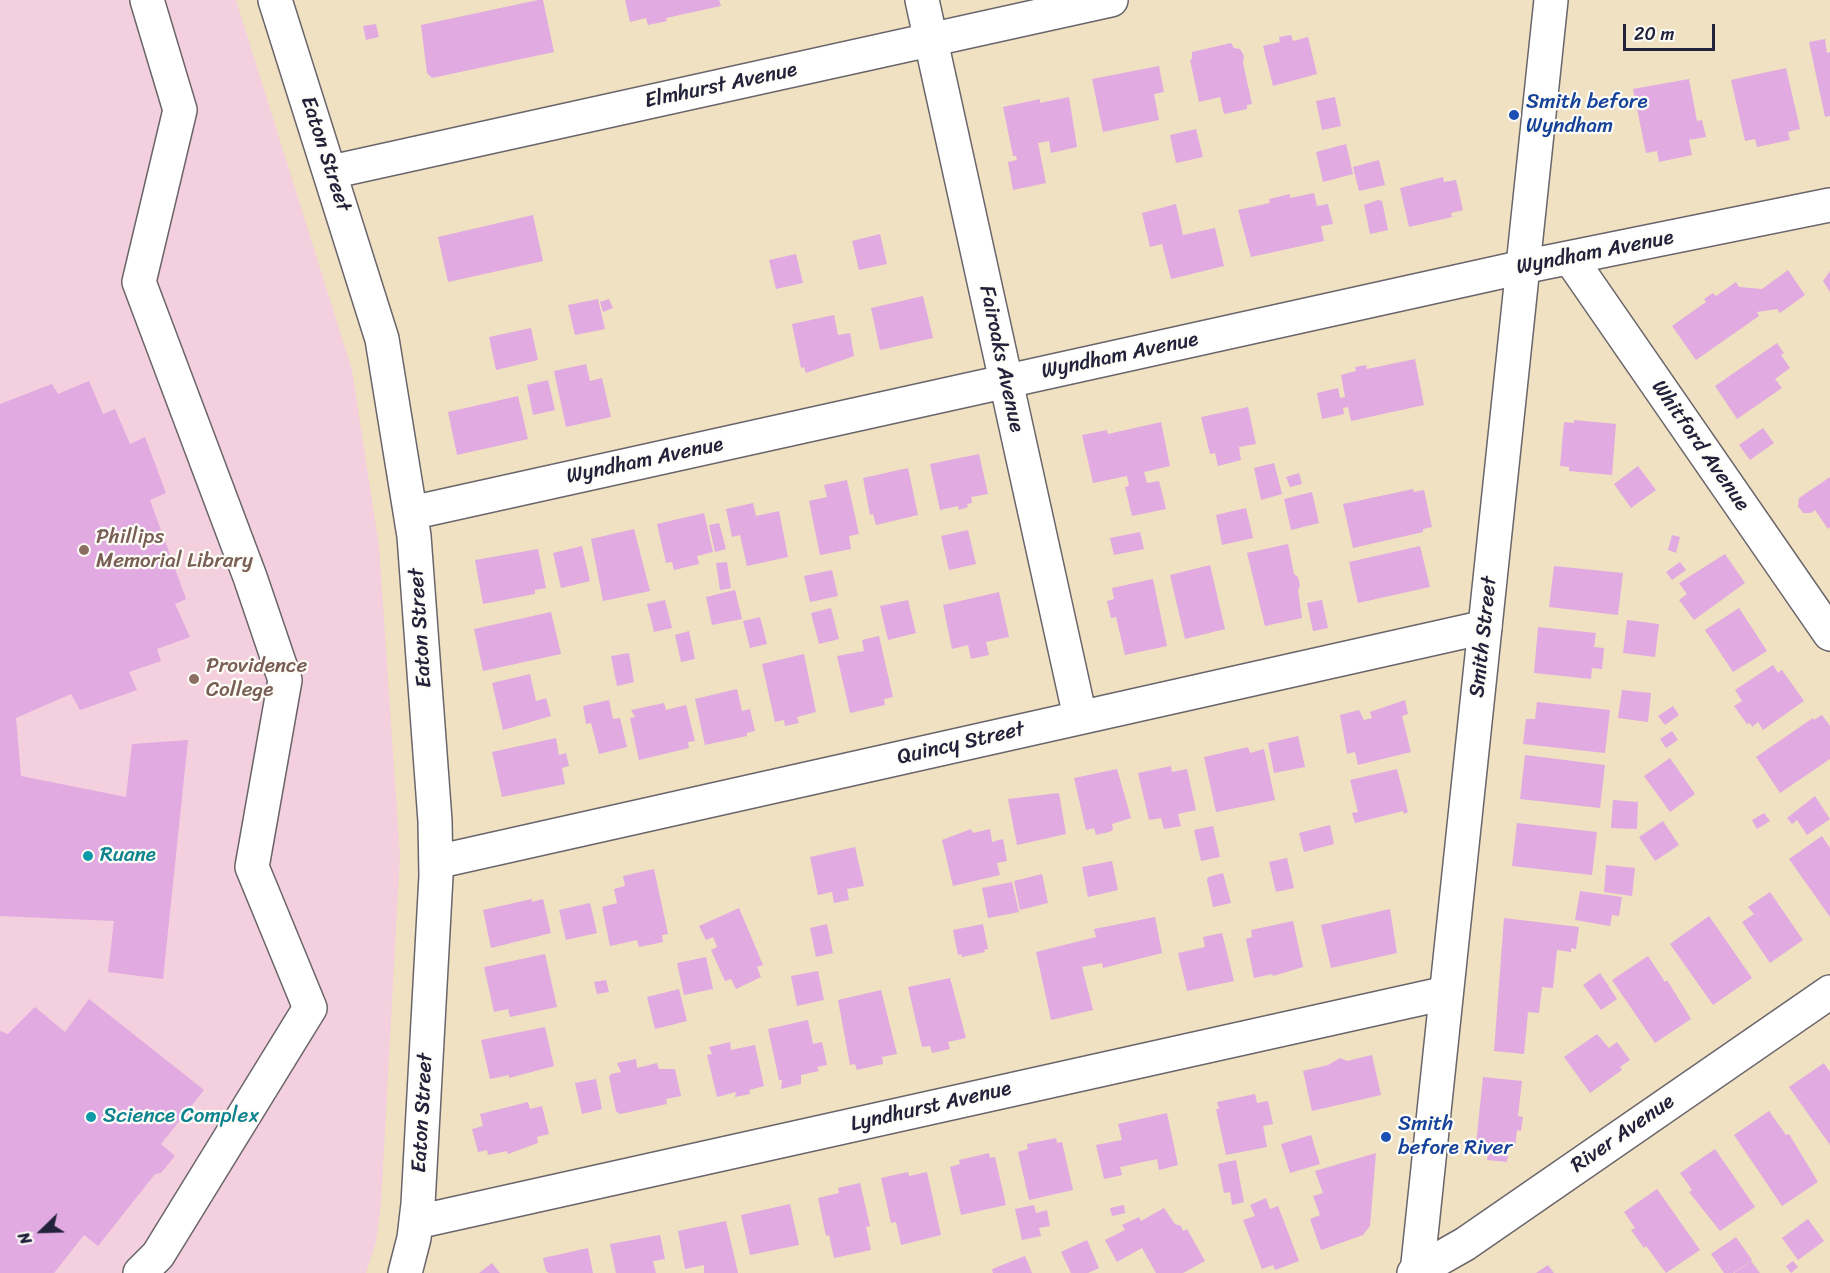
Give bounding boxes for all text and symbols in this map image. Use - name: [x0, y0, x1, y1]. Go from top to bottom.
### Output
- scale bar: [1626, 12, 1718, 50]
- text: 20 m: [1634, 18, 1674, 50]
- street label: Elmhurst Avenue: [642, 58, 800, 114]
- place label: Smith before Wyndham: [1526, 90, 1648, 140]
- street label: Eaton Street: [294, 93, 356, 215]
- marker: Smith before Wyndham: [1507, 108, 1521, 122]
- street label: Wyndham Avenue: [1514, 225, 1676, 281]
- street label: Fairoaks Avenue: [973, 283, 1029, 435]
- street label: Wyndham Avenue: [1039, 327, 1201, 385]
- street label: Whitford Avenue: [1645, 376, 1755, 516]
- street label: Wyndham Avenue: [564, 432, 726, 490]
- place label: Phillips Memorial Library: [96, 525, 253, 575]
- marker: Phillips Memorial Library: [77, 543, 91, 557]
- street label: Eaton Street: [404, 567, 438, 689]
- street label: Smith Street: [1465, 575, 1503, 699]
- place label: Providence College: [206, 654, 307, 704]
- marker: Providence College: [187, 672, 201, 686]
- street label: Quincy Street: [895, 717, 1027, 771]
- place label: Ruane: [100, 843, 156, 869]
- marker: Ruane: [81, 849, 95, 863]
- street label: Eaton Street: [407, 1052, 439, 1174]
- street label: Lyndhurst Avenue: [848, 1076, 1014, 1138]
- street label: River Avenue: [1567, 1089, 1679, 1179]
- place label: Science Complex: [103, 1104, 259, 1130]
- marker: Science Complex: [84, 1110, 98, 1124]
- place label: Smith before River: [1398, 1112, 1512, 1162]
- marker: Smith before River: [1379, 1130, 1393, 1144]
- north arrow: [12, 1201, 72, 1261]
- text: N: [9, 1227, 40, 1249]

